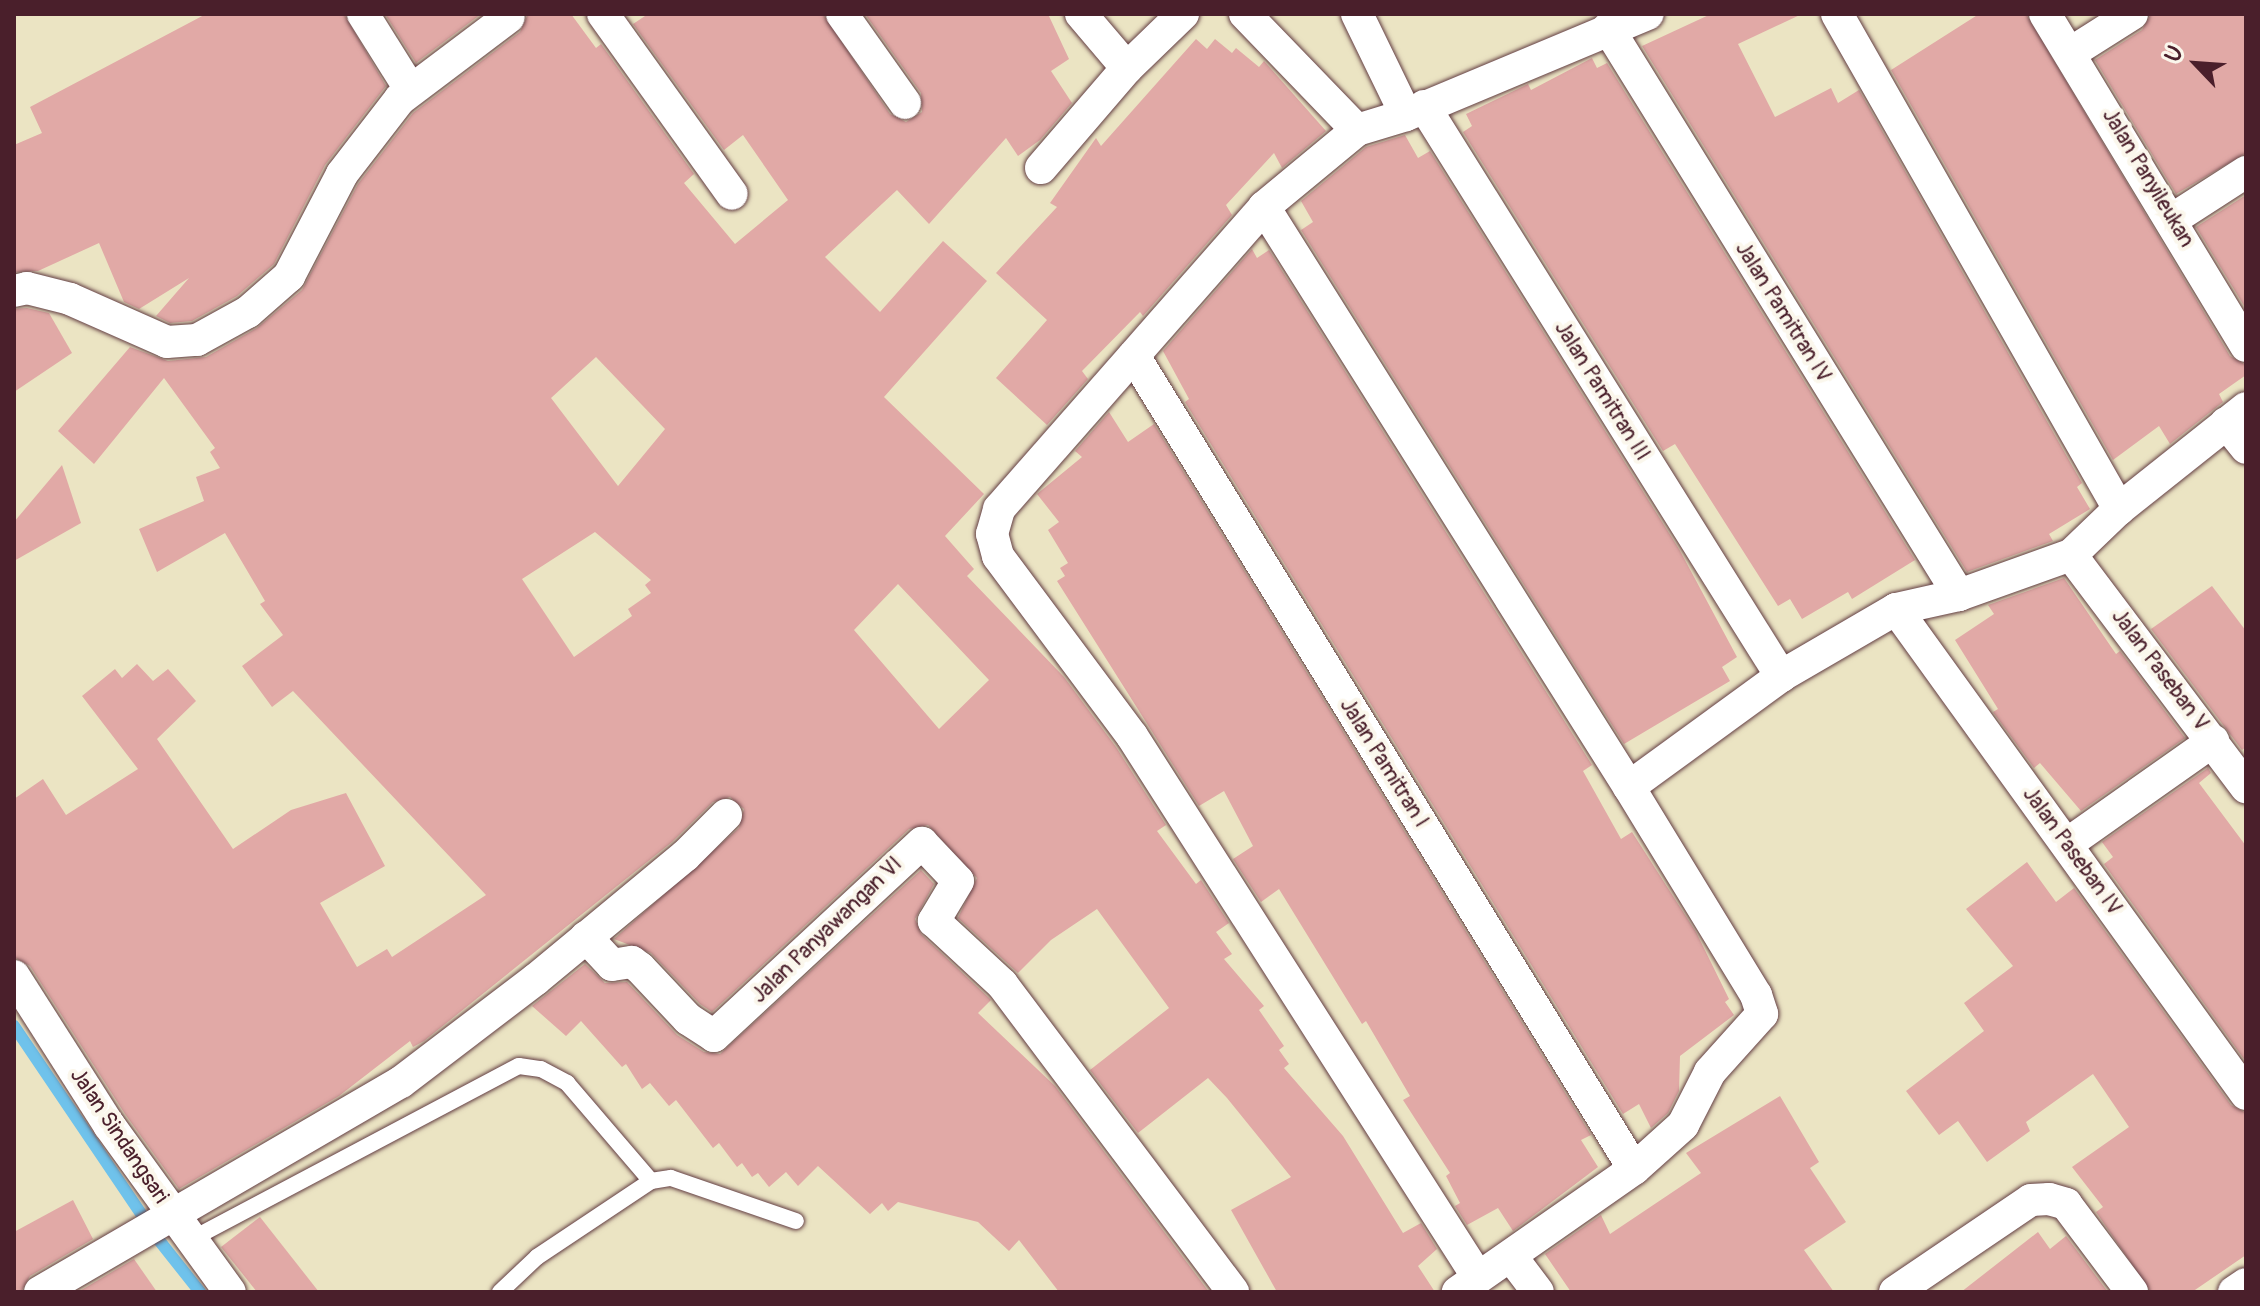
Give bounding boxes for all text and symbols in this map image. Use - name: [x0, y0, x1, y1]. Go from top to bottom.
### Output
- north arrow: [2156, 24, 2236, 104]
- text: U: [2158, 41, 2190, 66]
- street label: Jalan Panyileukan: [2096, 104, 2200, 252]
- street label: Jalan Pamitran IV: [1729, 237, 1837, 387]
- street label: Jalan Pamitran III: [1548, 316, 1656, 466]
- street label: Jalan Paseban V: [2106, 604, 2214, 736]
- street label: Jalan Pamitran I: [1334, 693, 1434, 833]
- street label: Jalan Paseban IV: [2017, 782, 2127, 920]
- street label: Jalan Panyawangan VI: [746, 851, 908, 1009]
- street label: Jalan Sindangsari: [64, 1063, 174, 1209]

